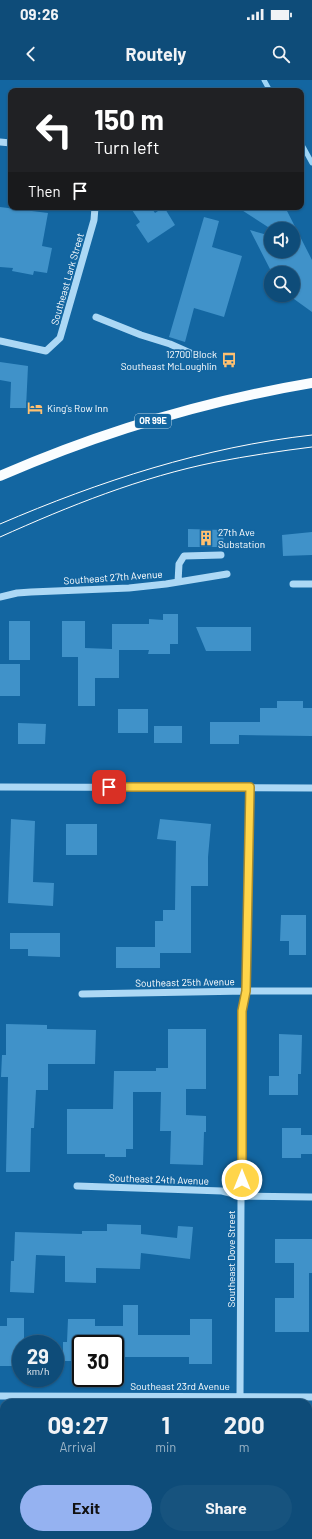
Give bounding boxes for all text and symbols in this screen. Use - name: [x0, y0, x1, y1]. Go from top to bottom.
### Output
- text: 09:26: [20, 5, 58, 23]
- icon: back: [20, 43, 42, 65]
- text: Routely: [126, 43, 186, 65]
- icon: search: [270, 43, 292, 65]
- text: 150 m: [94, 102, 164, 136]
- icon: left: [28, 104, 80, 156]
- text: Turn left: [94, 136, 160, 158]
- icon: arrive: [69, 180, 91, 202]
- text: Then: [28, 182, 61, 200]
- map controls: [264, 222, 300, 302]
- button: sound: [264, 222, 300, 258]
- street label: Southeast Lark Street: [48, 231, 86, 326]
- button: search: [264, 266, 300, 302]
- place label: 12700 Block Southeast McLoughlin: [121, 348, 217, 372]
- bus stop icon: 12700 Block Southeast McLoughlin: [220, 351, 238, 369]
- hotel icon: King's Row Inn: [26, 399, 44, 417]
- place label: King's Row Inn: [47, 402, 108, 414]
- road number: OR 99E: [135, 414, 171, 428]
- place label: 27th Ave Substation: [218, 526, 265, 550]
- building icon: 27th Ave Substation: [197, 529, 215, 547]
- street label: Southeast 27th Avenue: [63, 568, 163, 586]
- pin: [92, 770, 126, 804]
- icon: arrive: [98, 776, 120, 798]
- street label: Southeast 25th Avenue: [135, 975, 235, 989]
- position arrow: [221, 1159, 263, 1201]
- street label: Southeast 24th Avenue: [109, 1171, 209, 1187]
- street label: Southeast Dove Street: [225, 1210, 237, 1308]
- speed limit sign: 30: [72, 1335, 124, 1387]
- text: 29: [27, 1344, 49, 1368]
- text: km/h: [27, 1365, 49, 1377]
- street label: Southeast 23rd Avenue: [130, 1380, 230, 1392]
- text: 09:27: [47, 1410, 108, 1439]
- text: 1: [162, 1410, 170, 1439]
- text: 200: [224, 1410, 265, 1439]
- text: Arrival: [59, 1439, 96, 1455]
- text: min: [155, 1439, 176, 1455]
- text: m: [239, 1439, 250, 1455]
- button: Exit: [20, 1485, 152, 1531]
- button: Share: [160, 1485, 292, 1531]

